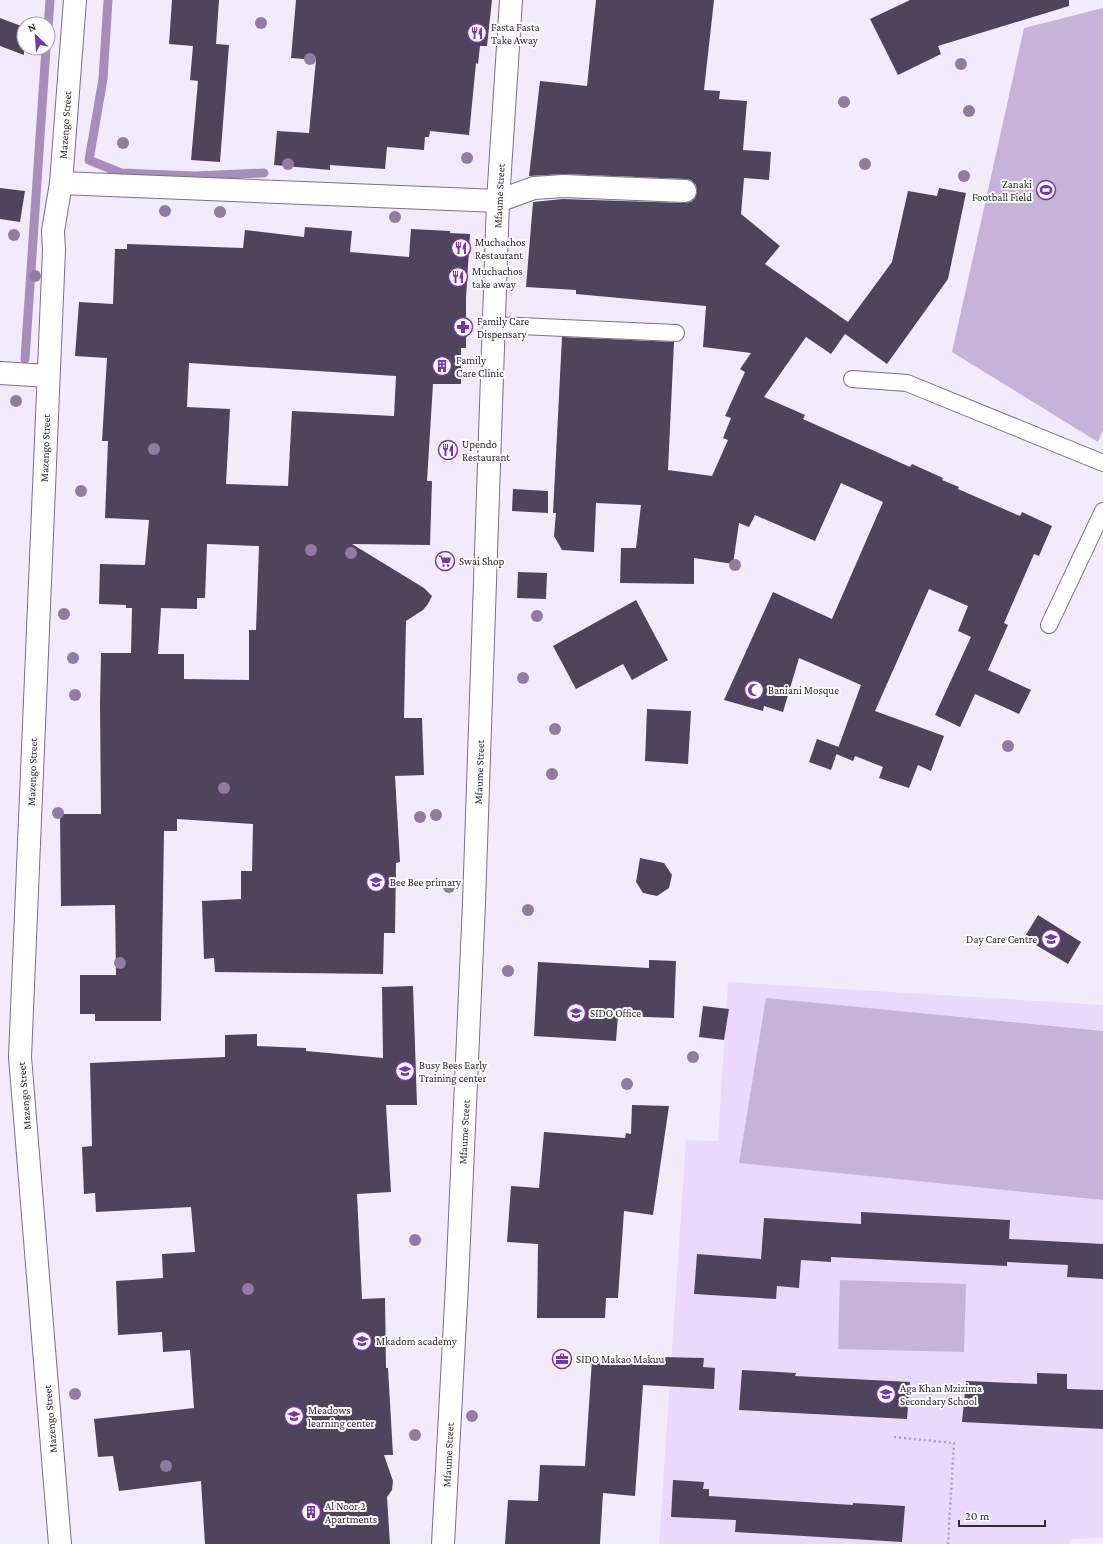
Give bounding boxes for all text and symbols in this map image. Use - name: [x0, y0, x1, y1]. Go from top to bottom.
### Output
- north arrow: [16, 16, 56, 56]
- text: N: [26, 20, 38, 34]
- place label: Fasta Fasta Take Away: [491, 21, 540, 47]
- restaurant icon: Fasta Fasta Take Away: [466, 22, 488, 44]
- street label: Mazengo Street: [57, 90, 74, 159]
- street label: Mfaume Street: [491, 163, 507, 229]
- place label: Zanaki Football Field: [972, 178, 1032, 203]
- sports icon: Zanaki Football Field: [1035, 179, 1057, 201]
- place label: Muchachos Restaurant: [475, 236, 526, 261]
- restaurant icon: Muchachos Restaurant: [450, 237, 472, 259]
- place label: Muchachos take away: [472, 265, 523, 291]
- restaurant icon: Muchachos take away: [447, 266, 469, 288]
- place label: Family Care Dispensary: [477, 315, 529, 341]
- pharmacy icon: Family Care Dispensary: [452, 316, 474, 338]
- place label: Family Care Clinic: [456, 354, 504, 379]
- building icon: Family Care Clinic: [431, 355, 453, 377]
- street label: Mazengo Street: [38, 413, 53, 482]
- place label: Upendo Restaurant: [462, 438, 510, 463]
- restaurant icon: Upendo Restaurant: [437, 439, 459, 461]
- supermarket icon: Swai Shop: [434, 550, 456, 572]
- place label: Swai Shop: [459, 555, 505, 568]
- mosque icon: Baniani Mosque: [743, 679, 765, 701]
- place label: Baniani Mosque: [768, 684, 839, 697]
- street label: Mazengo Street: [25, 737, 40, 806]
- street label: Mfaume Street: [472, 739, 486, 805]
- school or university icon: Bee Bee primary: [365, 871, 387, 893]
- place label: Bee Bee primary: [390, 876, 462, 889]
- school or university icon: Day Care Centre: [1040, 928, 1062, 950]
- place label: Day Care Centre: [966, 933, 1037, 946]
- school or university icon: SIDO Office: [565, 1002, 587, 1024]
- place label: SIDO Office: [590, 1007, 641, 1019]
- place label: Busy Bees Early Training center: [419, 1059, 488, 1085]
- school or university icon: Busy Bees Early Training center: [394, 1060, 416, 1082]
- street label: Mazengo Street: [15, 1061, 34, 1130]
- street label: Mfaume Street: [456, 1099, 472, 1165]
- school or university icon: Mkadom academy: [351, 1330, 373, 1352]
- place label: Mkadom academy: [376, 1335, 458, 1348]
- office icon: SIDO Makao Makuu: [551, 1348, 573, 1370]
- place label: SIDO Makao Makuu: [576, 1353, 665, 1365]
- place label: Aga Khan Mzizima Secondary School: [900, 1382, 982, 1408]
- school or university icon: Aga Khan Mzizima Secondary School: [875, 1383, 897, 1405]
- street label: Mazengo Street: [41, 1384, 60, 1453]
- place label: Meadows learning center: [308, 1404, 374, 1430]
- school or university icon: Meadows learning center: [283, 1405, 305, 1427]
- street label: Mfaume Street: [440, 1422, 456, 1488]
- place label: Al Noor 2 Apartments: [325, 1500, 377, 1526]
- building icon: Al Noor 2 Apartments: [300, 1501, 322, 1523]
- scale bar: [959, 1502, 1045, 1528]
- text: 20 m: [965, 1509, 990, 1523]

